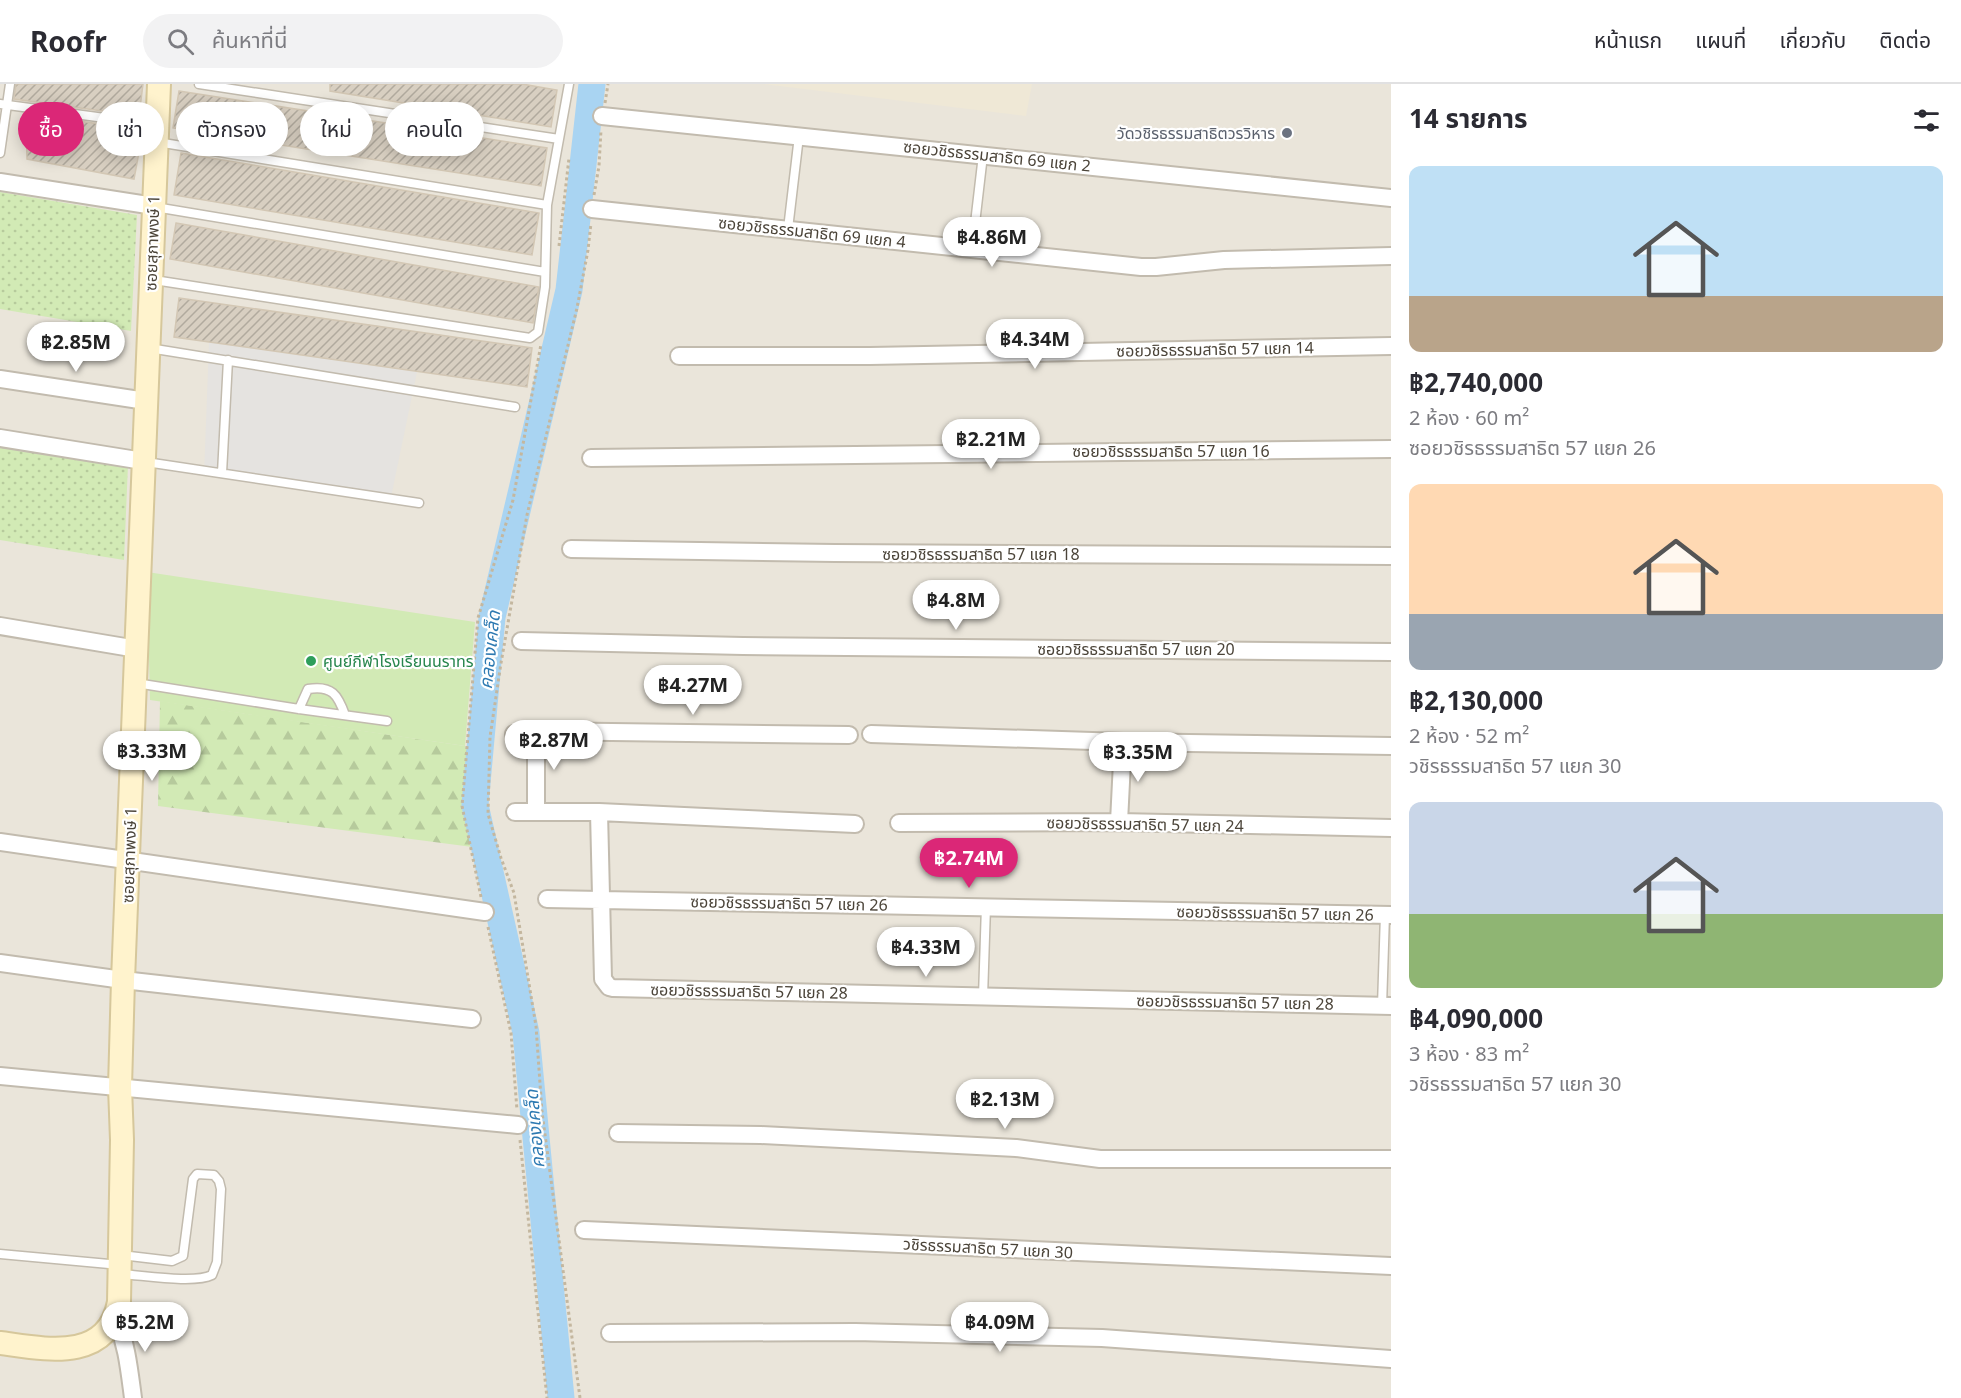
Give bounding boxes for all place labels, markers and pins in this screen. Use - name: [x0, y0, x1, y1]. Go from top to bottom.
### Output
- place label: วัดวชิรธรรมสาธิตวรวิหาร: [1117, 122, 1275, 144]
- marker: วัดวชิรธรรมสาธิตวรวิหาร: [1280, 126, 1294, 140]
- pin: ฿4.86M: [943, 217, 1041, 268]
- pin: ฿4.34M: [986, 319, 1084, 370]
- pin: ฿2.85M: [27, 322, 125, 373]
- pin: ฿2.21M: [942, 419, 1040, 470]
- pin: ฿4.8M: [914, 580, 998, 631]
- place label: ศูนย์กีฬาโรงเรียนนราทร: [323, 650, 474, 672]
- marker: ศูนย์กีฬาโรงเรียนนราทร: [304, 654, 318, 668]
- pin: ฿4.27M: [644, 665, 742, 716]
- pin: ฿2.87M: [505, 720, 603, 771]
- pin: ฿3.33M: [103, 731, 201, 782]
- pin: ฿3.35M: [1089, 732, 1187, 783]
- pin: ฿2.74M: [920, 838, 1018, 889]
- pin: ฿4.33M: [877, 927, 975, 978]
- pin: ฿2.13M: [956, 1079, 1054, 1130]
- pin: ฿5.2M: [103, 1302, 187, 1353]
- pin: ฿4.09M: [951, 1302, 1049, 1353]

